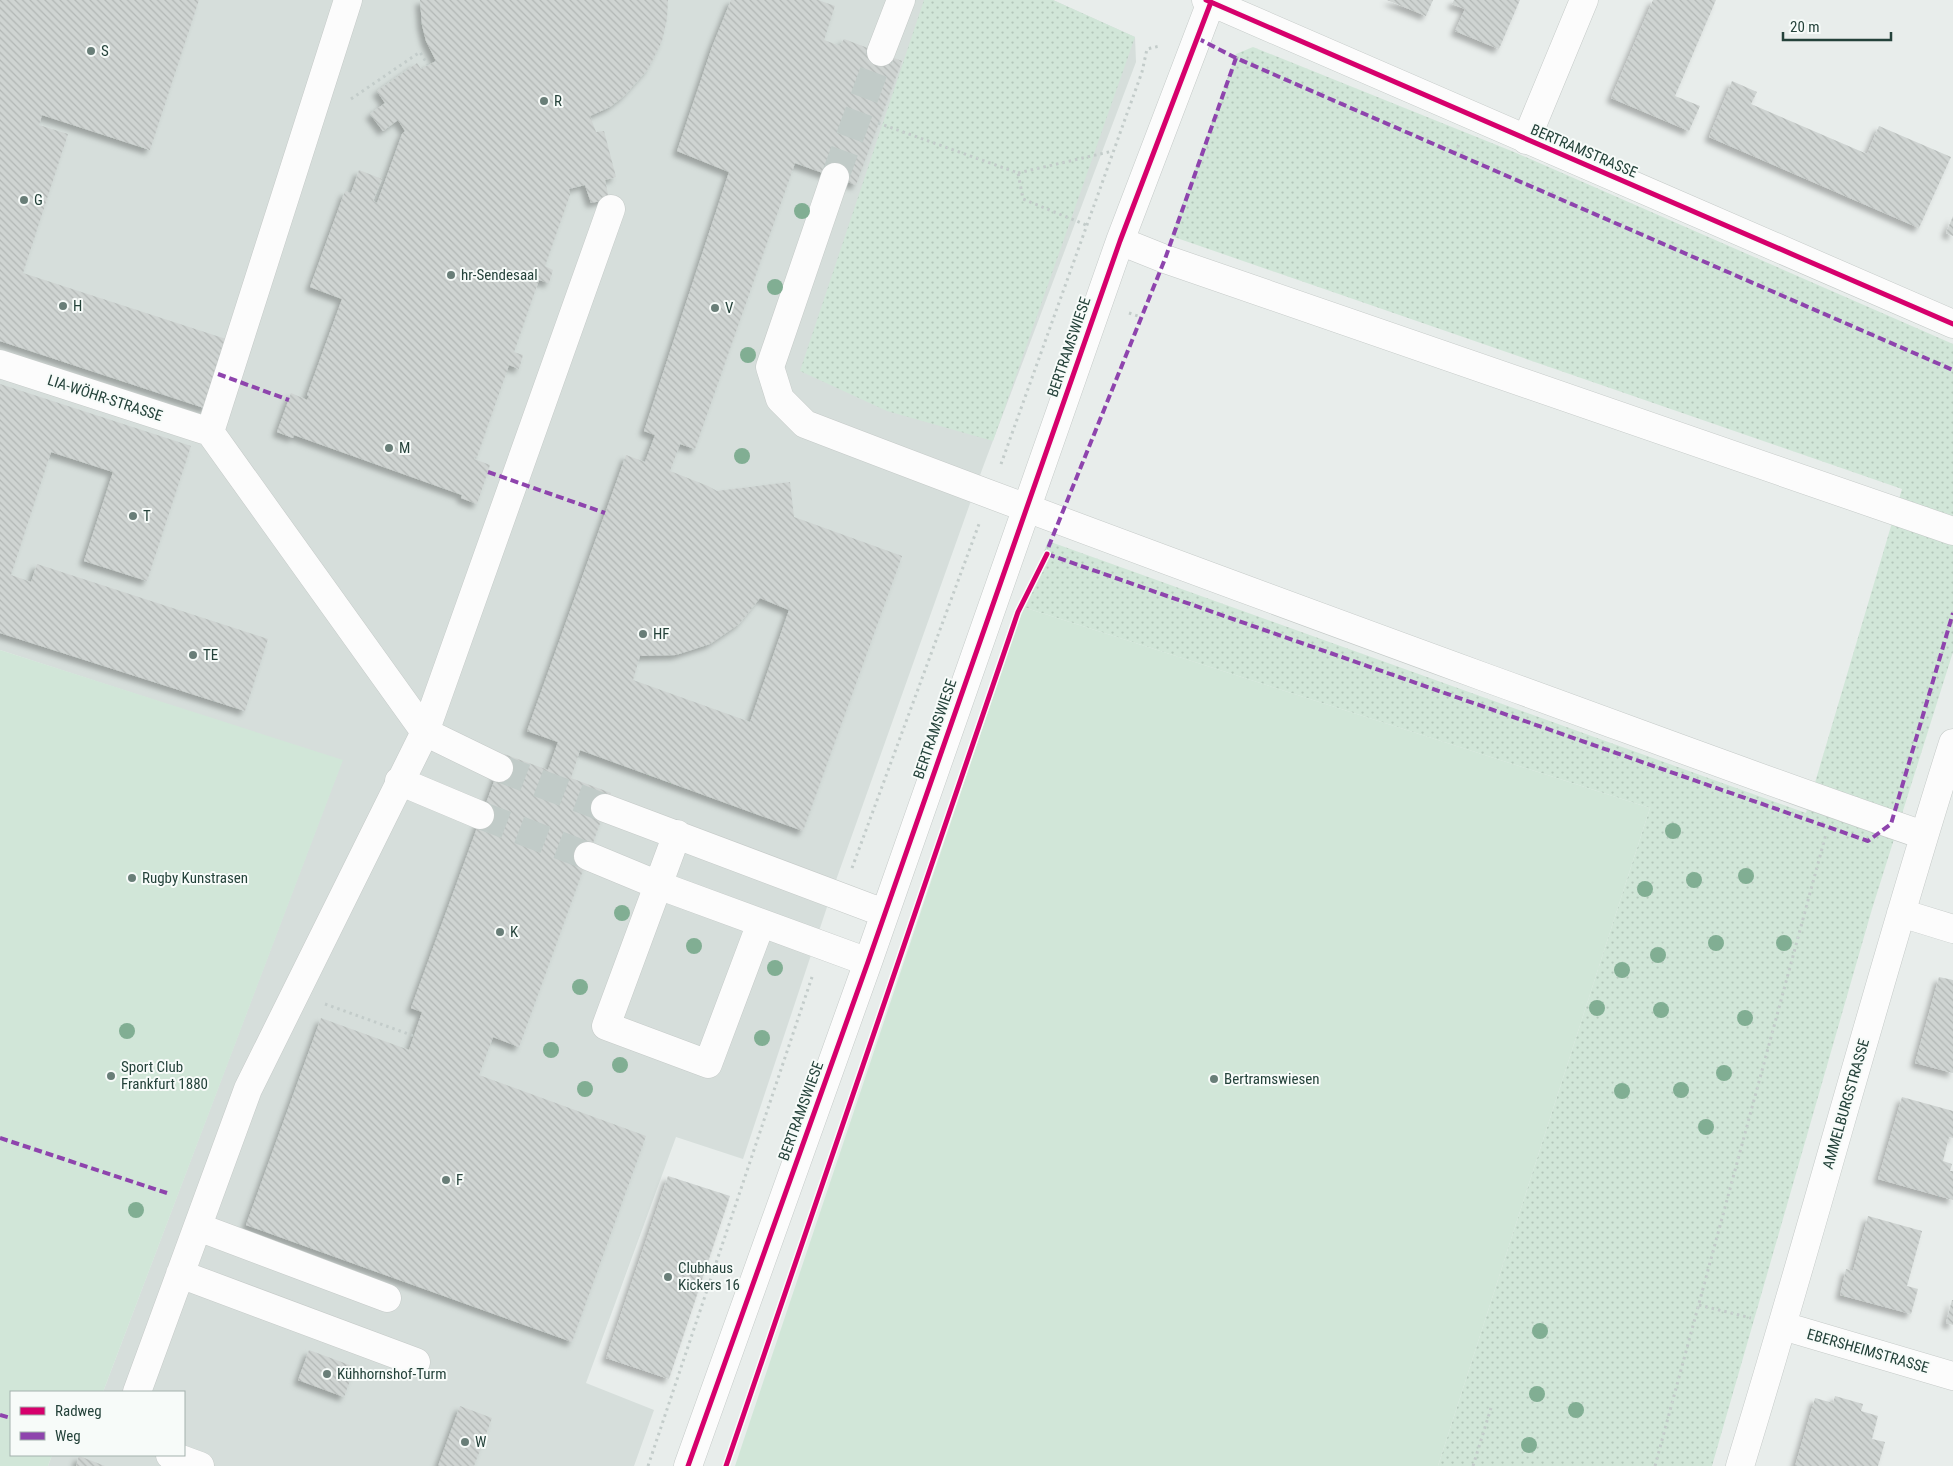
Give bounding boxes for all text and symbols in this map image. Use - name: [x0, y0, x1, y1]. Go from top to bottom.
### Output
- scale bar: [1783, 10, 1890, 42]
- text: 20 m: [1790, 18, 1820, 36]
- place label: S: [101, 42, 109, 60]
- marker: S: [85, 45, 97, 57]
- place label: R: [554, 92, 562, 110]
- marker: R: [538, 95, 550, 107]
- street label: BERTRAMSTRASSE: [1528, 120, 1640, 182]
- place label: G: [34, 191, 43, 209]
- marker: G: [18, 194, 30, 206]
- place label: hr-Sendesaal: [461, 266, 538, 284]
- marker: hr-Sendesaal: [445, 269, 457, 281]
- street label: BERTRAMSWIESE: [1043, 295, 1095, 399]
- place label: H: [73, 297, 82, 315]
- place label: V: [725, 299, 734, 317]
- marker: H: [57, 300, 69, 312]
- marker: V: [709, 302, 721, 314]
- street label: LIA-WÖHR-STRASSE: [45, 371, 165, 425]
- place label: M: [399, 439, 410, 457]
- marker: M: [383, 442, 395, 454]
- place label: T: [143, 507, 151, 525]
- marker: T: [127, 510, 139, 522]
- place label: HF: [653, 625, 670, 643]
- marker: HF: [637, 628, 649, 640]
- place label: TE: [203, 646, 218, 664]
- marker: TE: [187, 649, 199, 661]
- street label: BERTRAMSWIESE: [909, 677, 961, 781]
- place label: Rugby Kunstrasen: [142, 869, 248, 887]
- marker: Rugby Kunstrasen: [126, 872, 138, 884]
- place label: K: [510, 923, 519, 941]
- marker: K: [494, 926, 506, 938]
- street label: AMMELBURGSTRASSE: [1819, 1037, 1873, 1171]
- place label: Sport Club Frankfurt 1880: [121, 1058, 208, 1093]
- street label: BERTRAMSWIESE: [775, 1059, 827, 1163]
- marker: Sport Club Frankfurt 1880: [105, 1070, 117, 1082]
- place label: Bertramswiesen: [1224, 1070, 1320, 1088]
- marker: Bertramswiesen: [1208, 1073, 1220, 1085]
- place label: F: [456, 1171, 463, 1189]
- marker: F: [440, 1174, 452, 1186]
- place label: Clubhaus Kickers 16: [678, 1259, 740, 1294]
- marker: Clubhaus Kickers 16: [662, 1271, 674, 1283]
- street label: EBERSHEIMSTRASSE: [1805, 1325, 1931, 1377]
- place label: Kühhornshof-Turm: [337, 1365, 446, 1383]
- marker: Kühhornshof-Turm: [321, 1368, 333, 1380]
- legend: [10, 1391, 185, 1456]
- text: Radweg: [55, 1402, 102, 1420]
- text: Weg: [55, 1427, 81, 1445]
- place label: W: [475, 1433, 487, 1451]
- marker: W: [459, 1436, 471, 1448]

